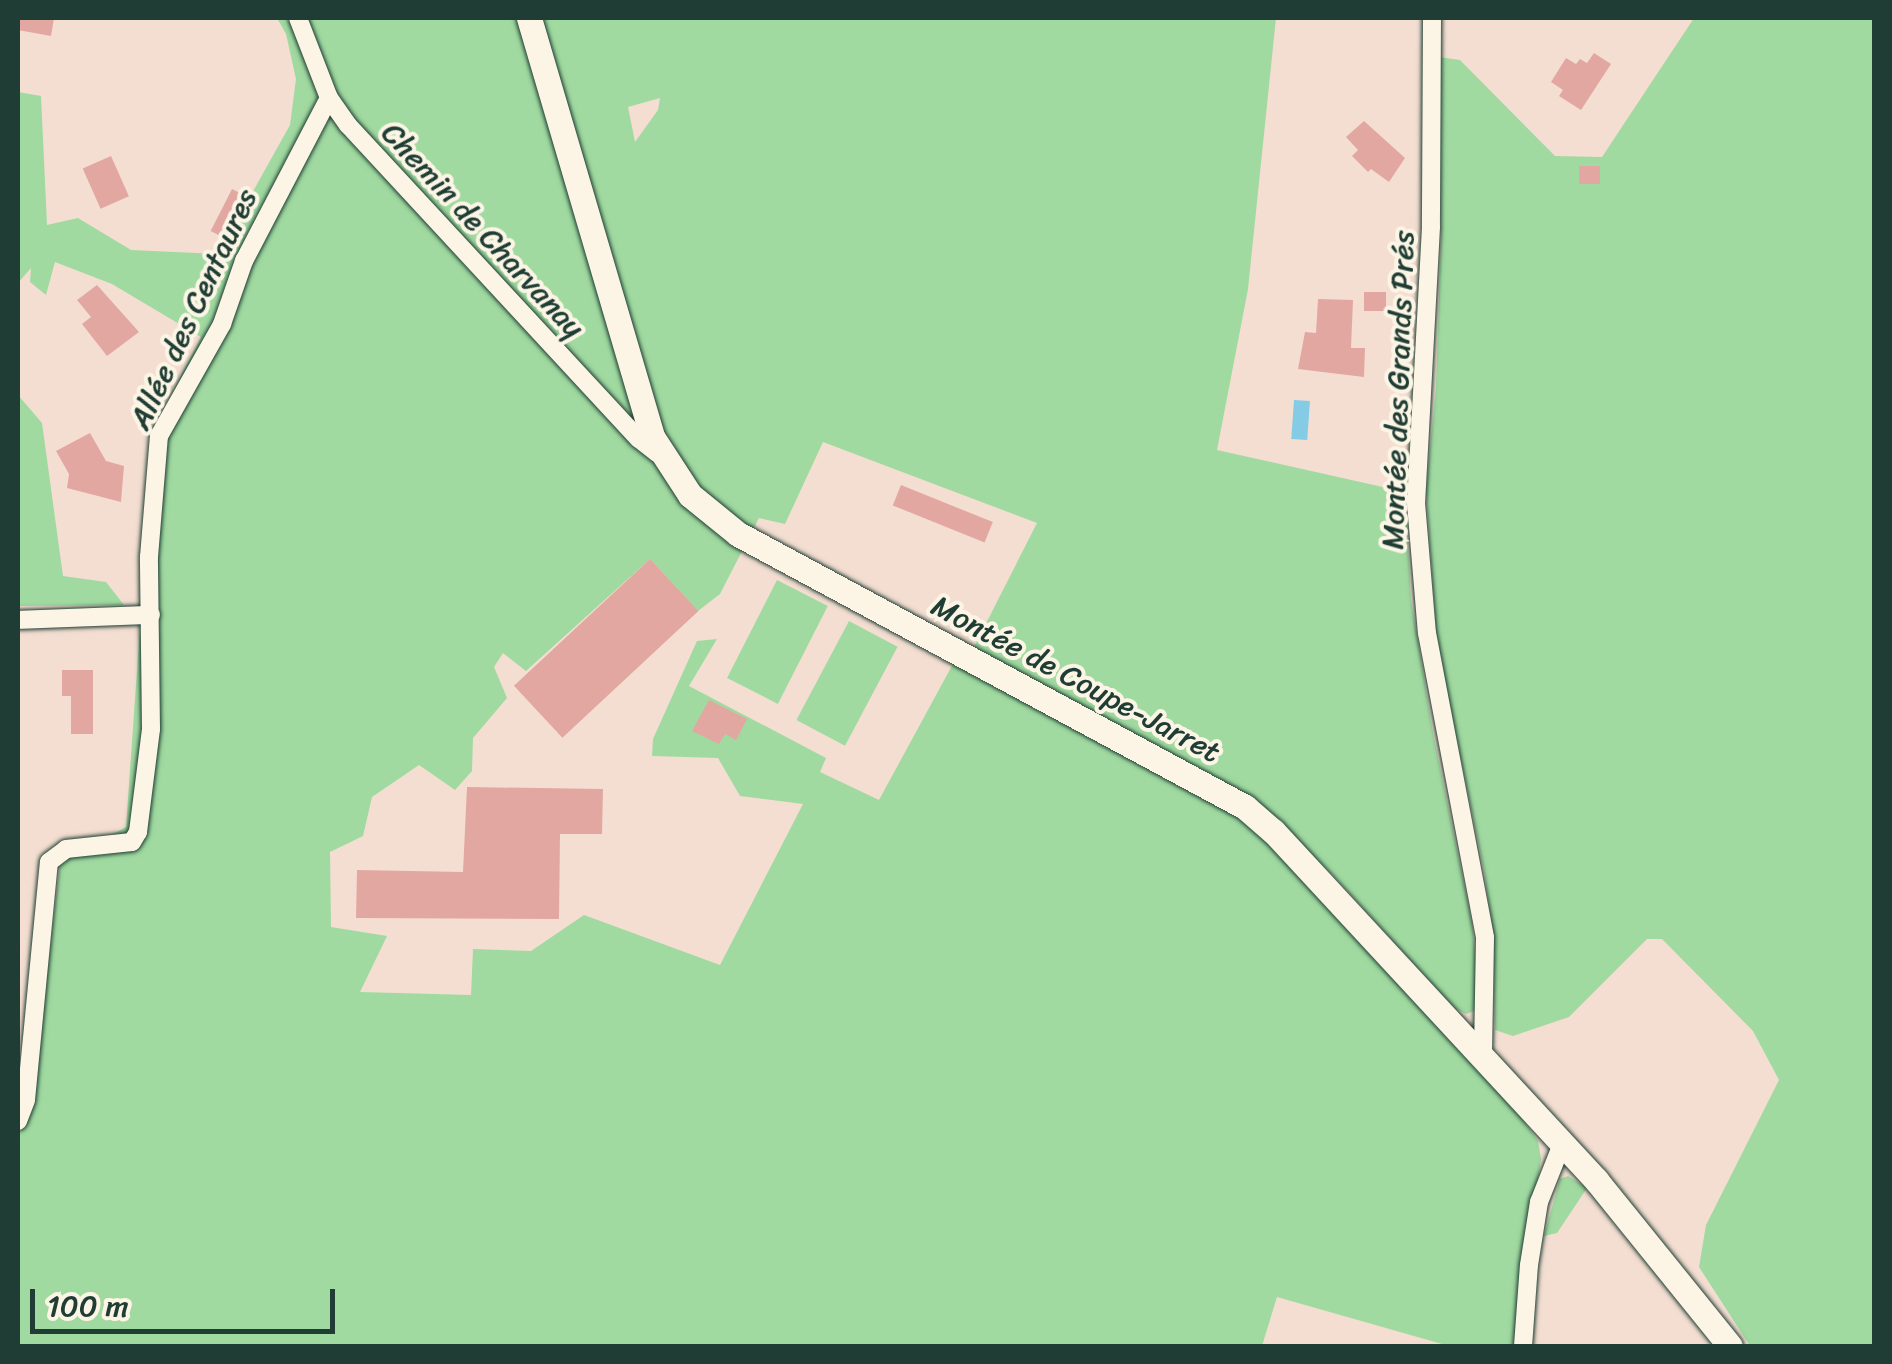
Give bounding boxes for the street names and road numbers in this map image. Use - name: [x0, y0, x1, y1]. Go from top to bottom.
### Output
- street label: Chemin de Charvanay: [374, 115, 592, 345]
- street label: Allée des Centaures: [121, 182, 265, 436]
- street label: Montée des Grands Prés: [1374, 230, 1422, 550]
- street label: Montée de Coupe-Jarret: [925, 587, 1227, 771]

